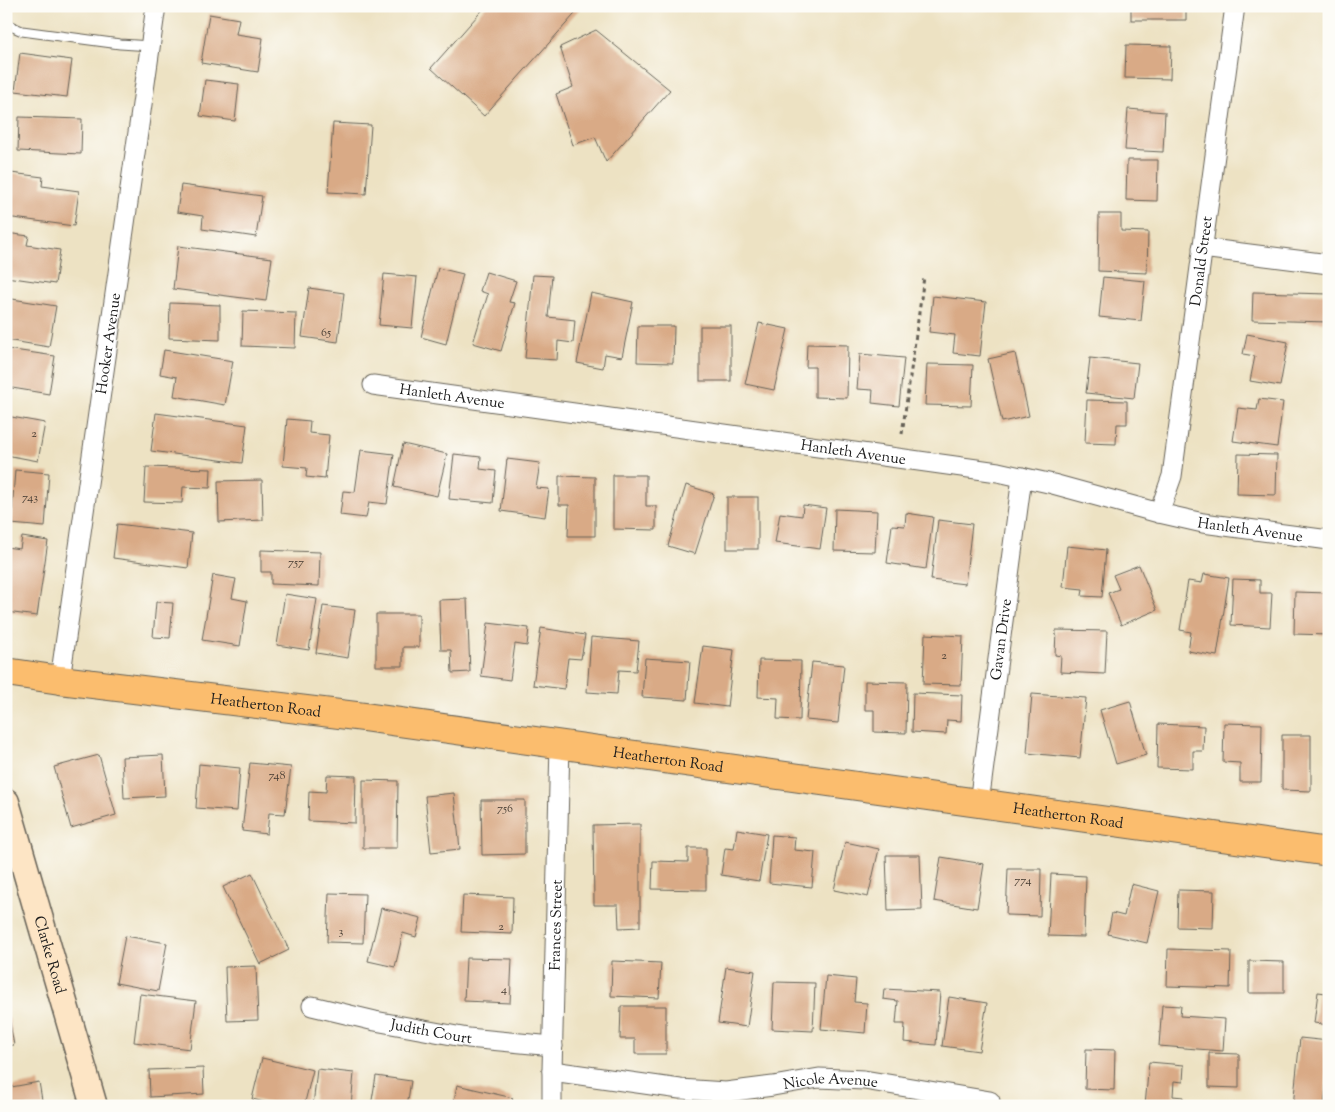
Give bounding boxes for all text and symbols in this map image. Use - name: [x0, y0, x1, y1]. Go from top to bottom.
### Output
- street label: Donald Street: [1186, 215, 1219, 308]
- street label: Hooker Avenue: [92, 292, 127, 396]
- house number: 65: [321, 324, 331, 342]
- street label: Hanleth Avenue: [398, 380, 506, 415]
- house number: 2: [31, 425, 37, 443]
- street label: Hanleth Avenue: [799, 436, 907, 471]
- house number: 743: [22, 489, 38, 507]
- street label: Hanleth Avenue: [1196, 513, 1304, 548]
- house number: 757: [288, 554, 304, 572]
- street label: Gavan Drive: [986, 598, 1018, 682]
- house number: 2: [941, 647, 947, 665]
- street label: Heatherton Road: [209, 689, 323, 724]
- street label: Heatherton Road: [611, 743, 725, 779]
- house number: 748: [268, 767, 286, 785]
- street label: Heatherton Road: [1012, 799, 1125, 835]
- house number: 756: [497, 800, 513, 818]
- house number: 774: [1014, 872, 1032, 890]
- street label: Frances Street: [545, 879, 569, 971]
- street label: Clarke Road: [28, 914, 70, 997]
- house number: 2: [498, 918, 504, 936]
- house number: 3: [339, 923, 344, 941]
- house number: 4: [501, 981, 507, 999]
- street label: Judith Court: [388, 1015, 473, 1050]
- street label: Nicole Avenue: [782, 1069, 880, 1096]

